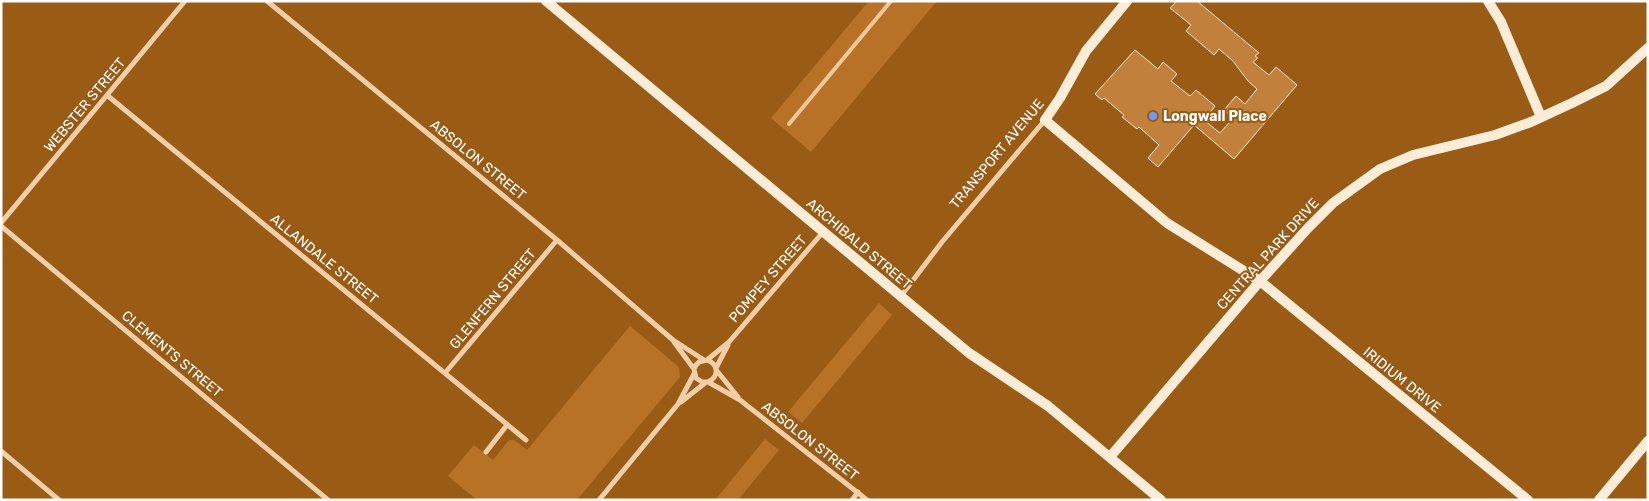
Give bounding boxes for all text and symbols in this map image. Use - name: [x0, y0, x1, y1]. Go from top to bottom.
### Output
- street label: WEBSTER STREET: [41, 54, 129, 156]
- street label: TRANSPORT AVENUE: [946, 96, 1048, 212]
- place label: Longwall Place: [1163, 108, 1267, 125]
- marker: Longwall Place: [1147, 110, 1159, 122]
- street label: ABSOLON STREET: [427, 116, 529, 204]
- street label: ARCHIBALD STREET: [803, 195, 915, 293]
- street label: CENTRAL PARK DRIVE: [1213, 195, 1323, 313]
- street label: ALLANDALE STREET: [267, 210, 381, 308]
- street label: POMPEY STREET: [725, 232, 811, 326]
- street label: GLENFERN STREET: [446, 245, 540, 353]
- street label: CLEMENTS STREET: [118, 307, 226, 401]
- street label: IRIDIUM DRIVE: [1360, 344, 1444, 416]
- street label: ABSOLON STREET: [758, 398, 862, 484]

